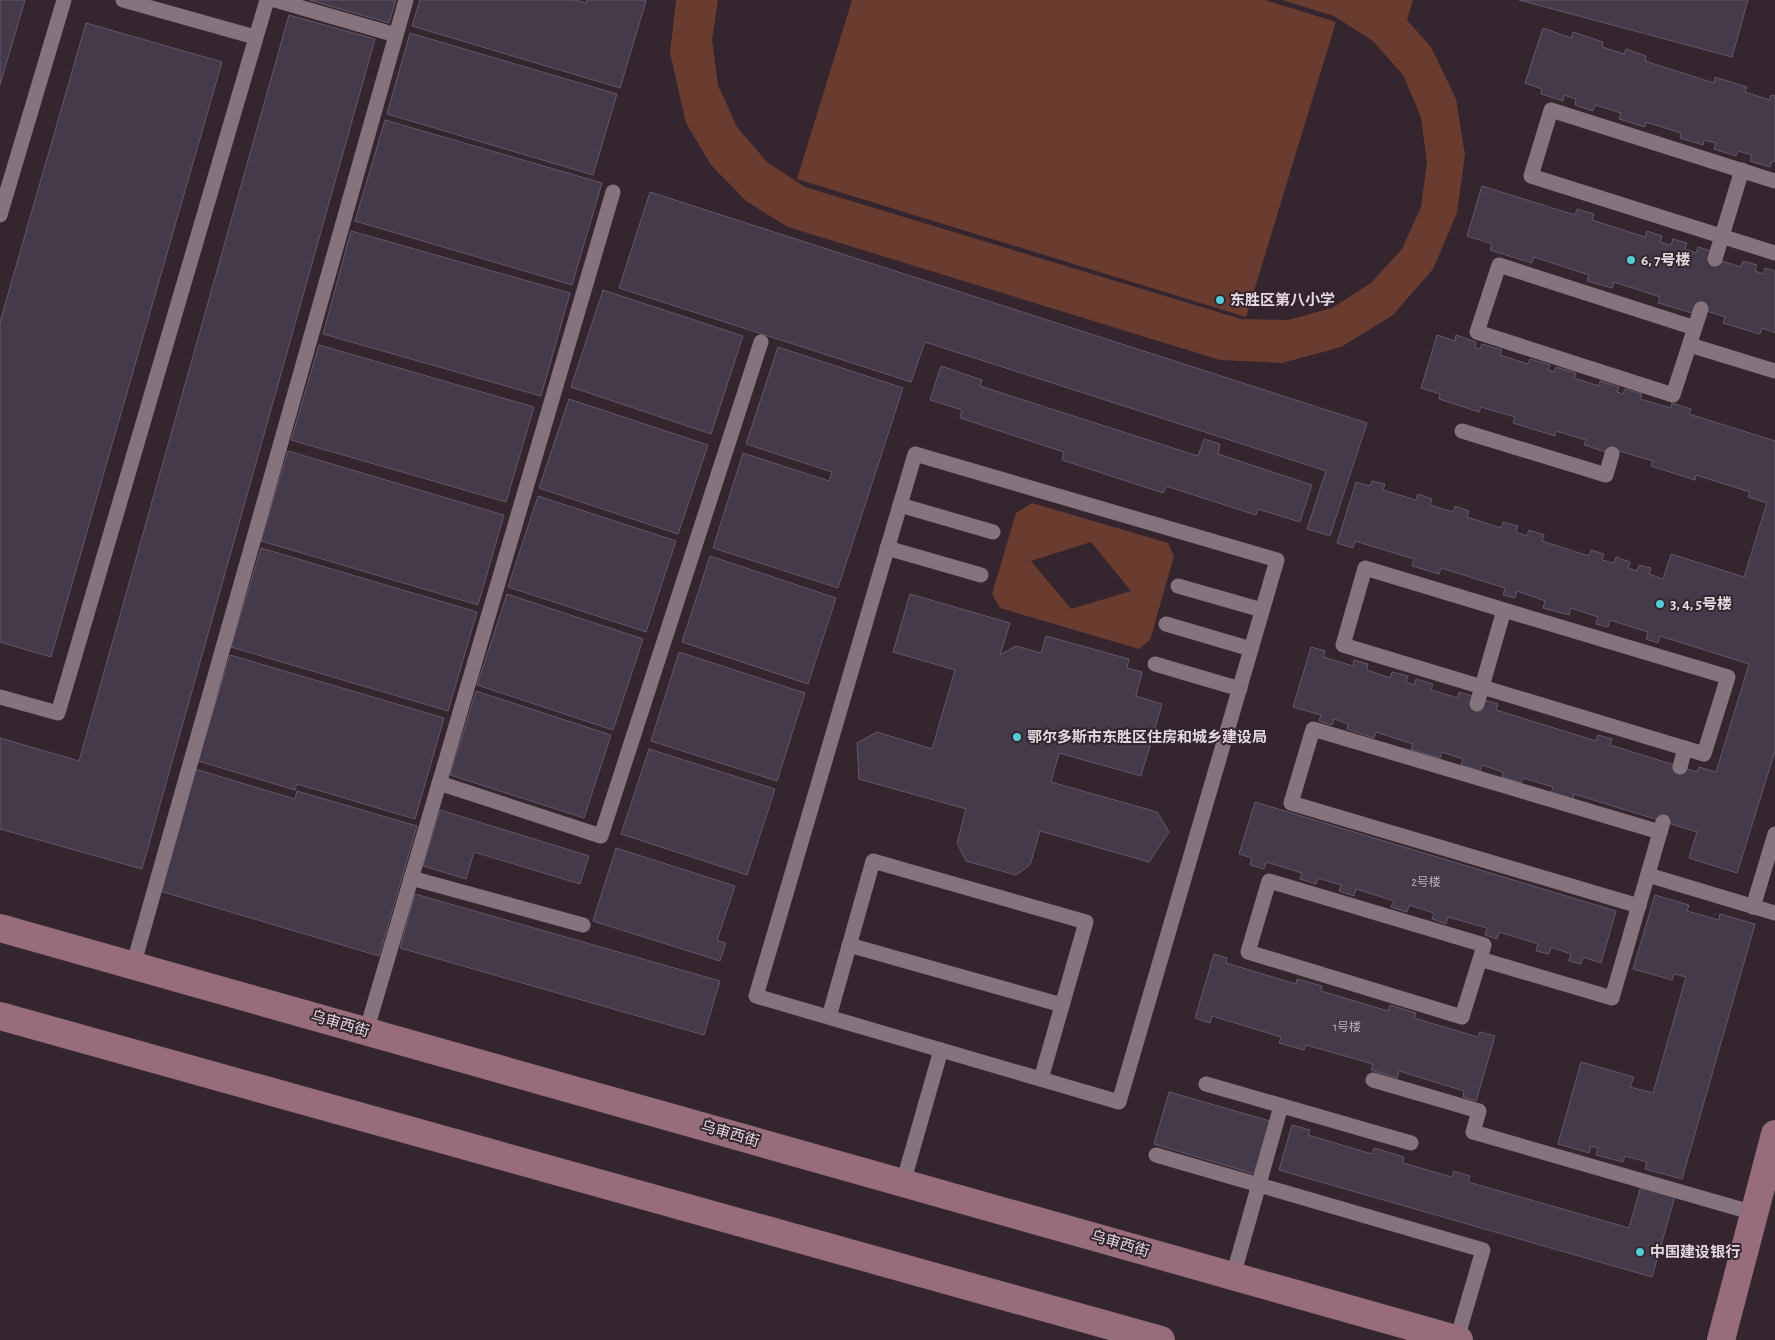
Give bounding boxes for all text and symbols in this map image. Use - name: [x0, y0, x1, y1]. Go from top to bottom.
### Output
- place label: 6, 7号楼: [1641, 252, 1690, 268]
- marker: 6, 7号楼: [1625, 254, 1637, 266]
- place label: 东胜区第八小学: [1230, 291, 1335, 308]
- marker: 东胜区第八小学: [1214, 294, 1226, 306]
- place label: 3, 4, 5号楼: [1670, 596, 1732, 612]
- marker: 3, 4, 5号楼: [1654, 598, 1666, 610]
- place label: 鄂尔多斯市东胜区住房和城乡建设局: [1027, 728, 1267, 745]
- marker: 鄂尔多斯市东胜区住房和城乡建设局: [1011, 731, 1023, 743]
- house number: 2号楼: [1411, 876, 1441, 888]
- street label: 乌审西街: [309, 1008, 371, 1039]
- house number: 1号楼: [1333, 1021, 1361, 1033]
- street label: 乌审西街: [699, 1118, 761, 1149]
- street label: 乌审西街: [1089, 1228, 1151, 1259]
- place label: 中国建设银行: [1650, 1244, 1740, 1260]
- marker: 中国建设银行: [1634, 1246, 1646, 1258]

